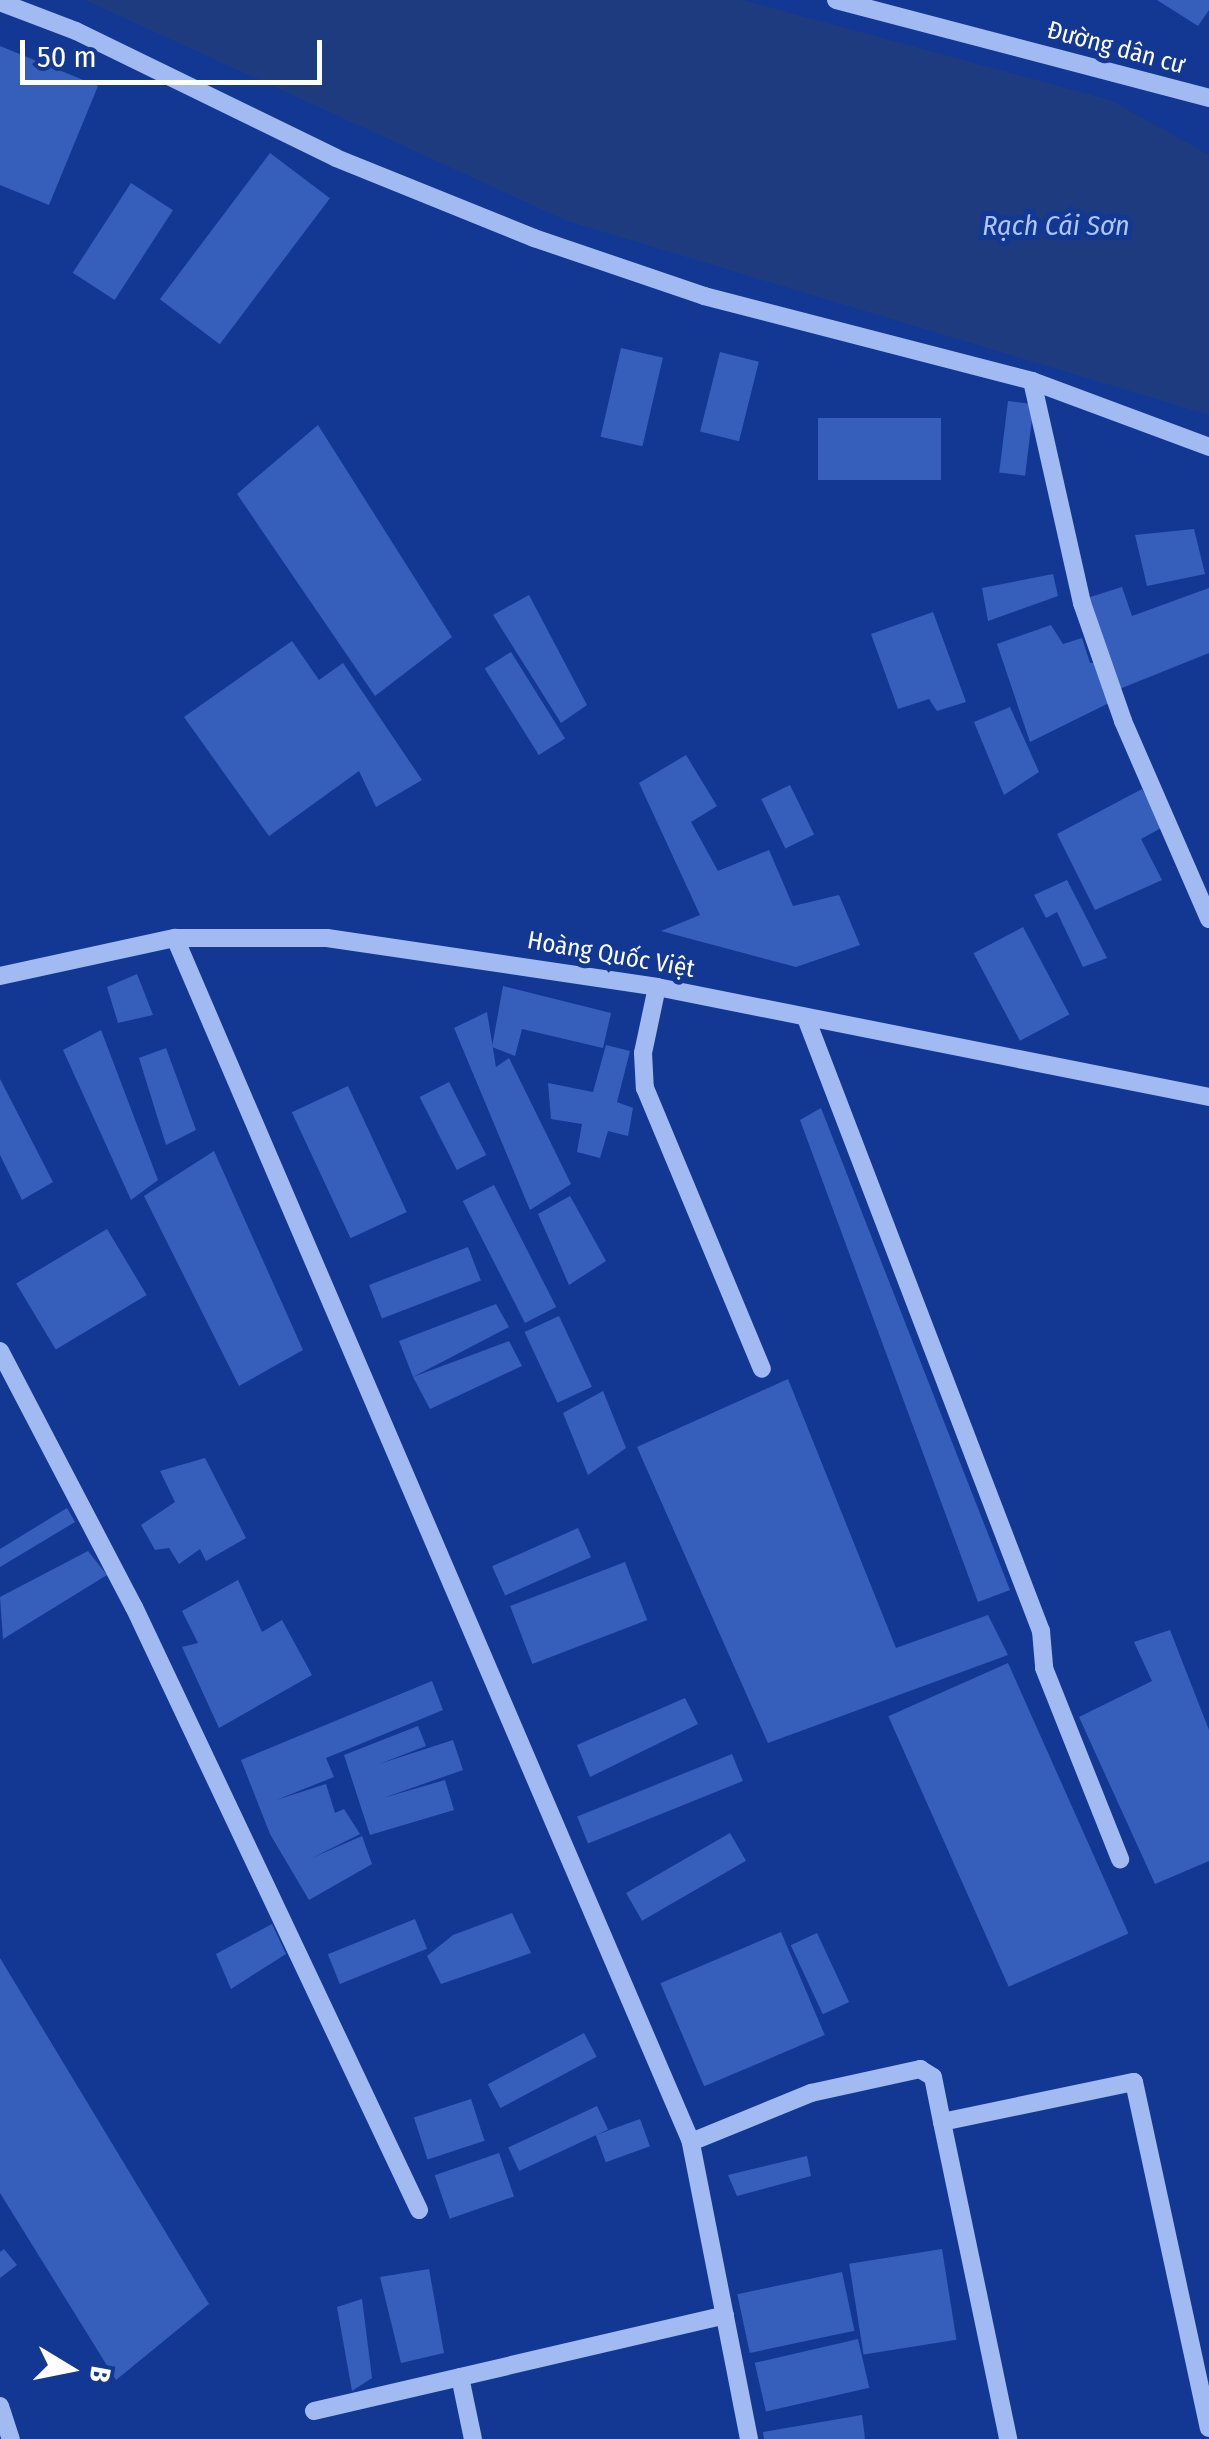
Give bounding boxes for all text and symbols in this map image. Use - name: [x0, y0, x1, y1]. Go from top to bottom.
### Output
- street label: Đường dân cư: [1044, 15, 1188, 81]
- scale bar: [25, 20, 328, 82]
- text: 50 m: [37, 39, 97, 75]
- water label: Rạch Cái Sơn: [982, 209, 1130, 243]
- street label: Hoàng Quốc Việt: [525, 926, 697, 984]
- north arrow: [20, 2319, 120, 2419]
- text: B: [82, 2364, 118, 2385]

